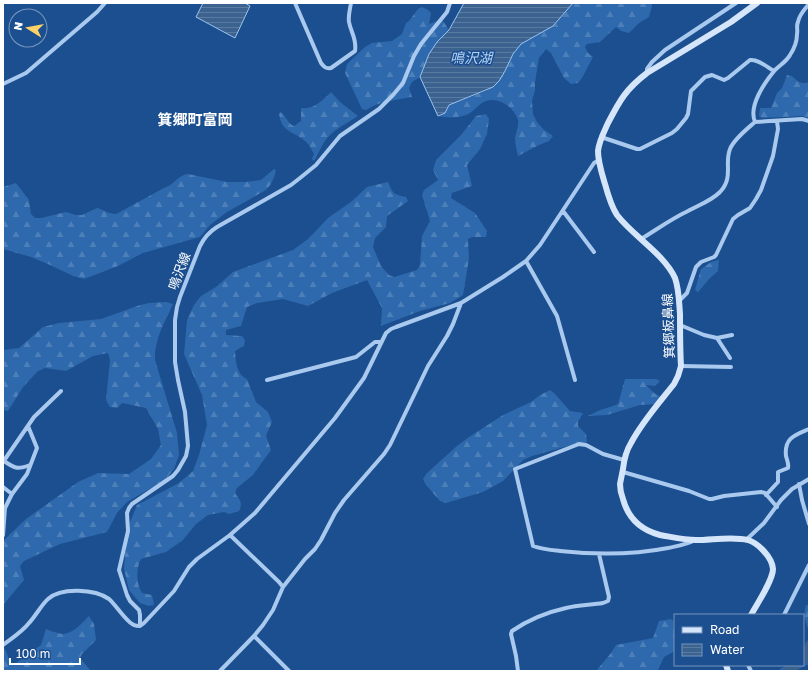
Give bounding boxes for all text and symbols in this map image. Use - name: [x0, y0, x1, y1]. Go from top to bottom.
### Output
- north arrow: [8, 8, 48, 48]
- text: N: [11, 21, 25, 31]
- water label: 鳴沢湖: [450, 49, 494, 66]
- district label: 箕郷町富岡: [157, 110, 233, 128]
- street label: 鳴沢線: [165, 250, 193, 292]
- street label: 箕郷板鼻線: [659, 293, 677, 359]
- legend: [674, 614, 804, 666]
- text: Road: [710, 622, 739, 637]
- scale bar: [10, 640, 80, 666]
- text: Water: [710, 642, 744, 657]
- text: 100 m: [16, 646, 50, 661]

